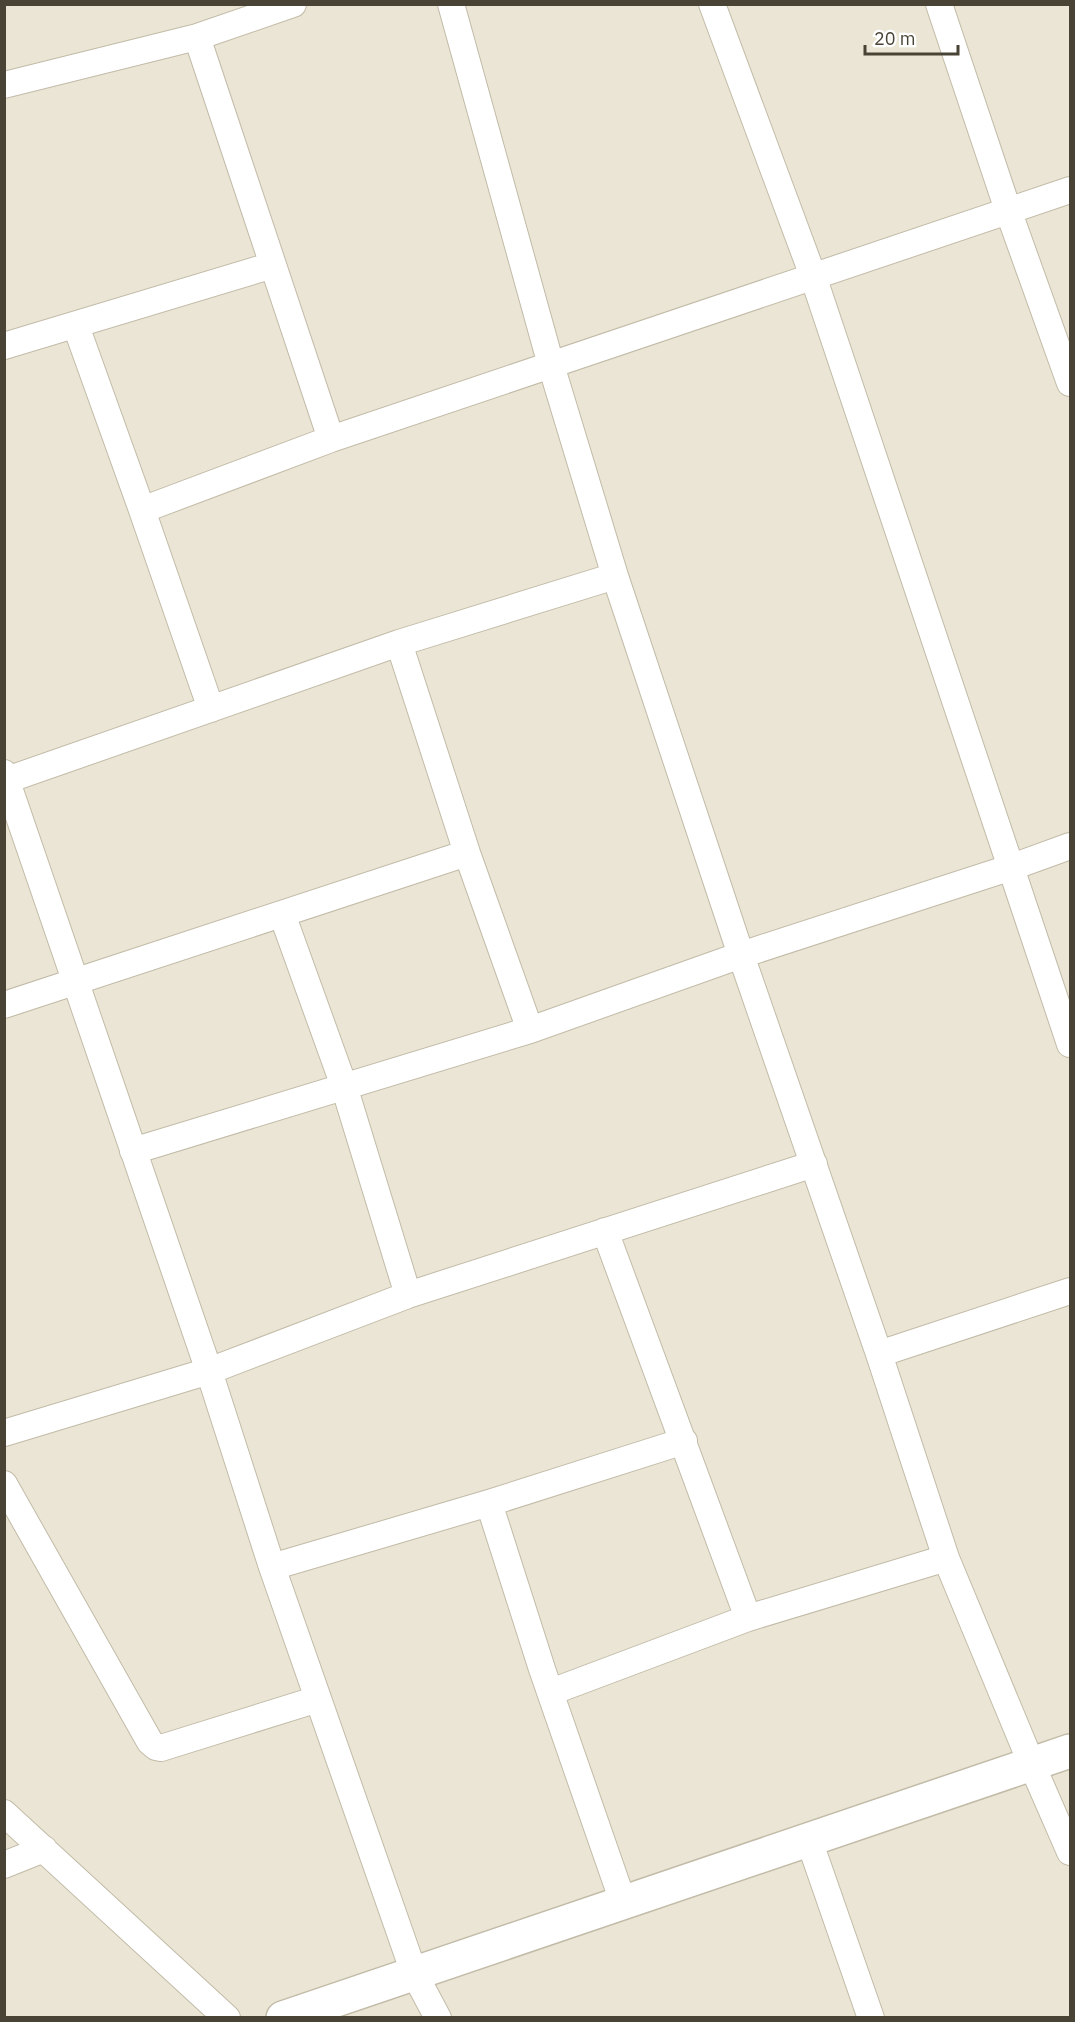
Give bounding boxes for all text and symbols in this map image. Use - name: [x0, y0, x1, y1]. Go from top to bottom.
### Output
- scale bar: [865, 18, 958, 56]
- text: 20 m: [874, 27, 916, 50]

